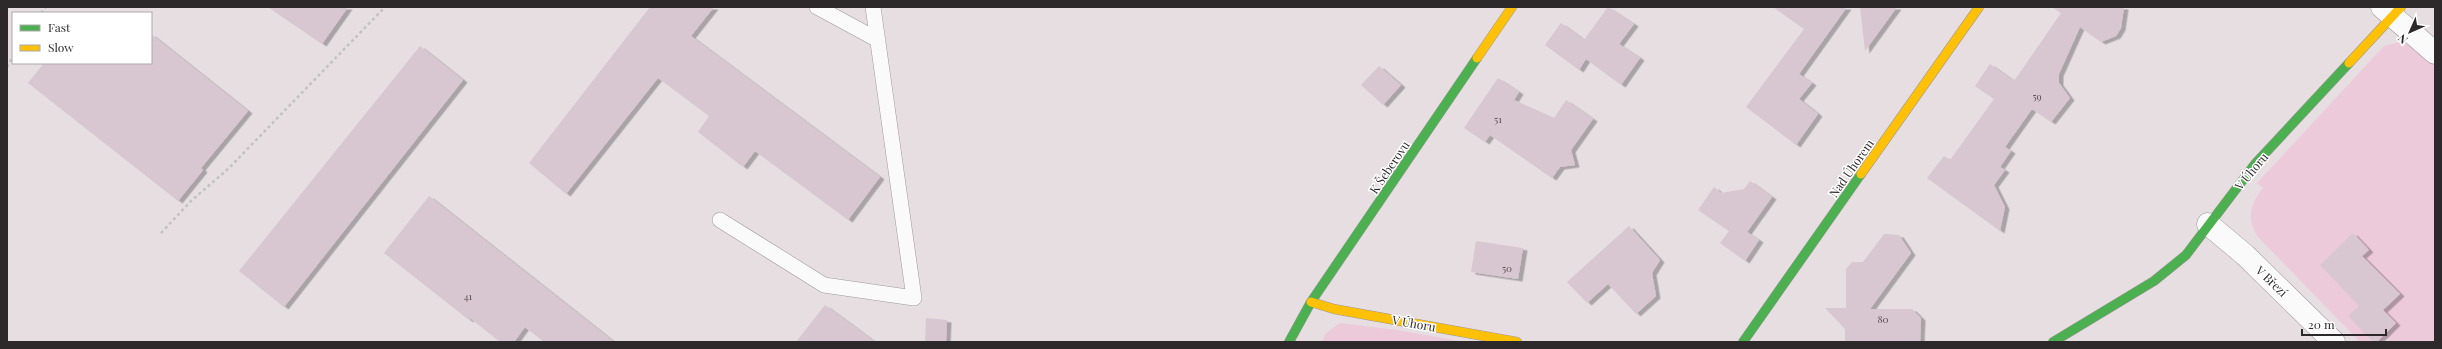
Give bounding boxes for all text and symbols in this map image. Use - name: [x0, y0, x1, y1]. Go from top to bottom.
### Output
- legend: [12, 12, 152, 64]
- north arrow: [2390, 12, 2430, 52]
- text: Fast: [48, 19, 71, 35]
- text: N: [2394, 31, 2411, 48]
- text: Slow: [48, 39, 74, 55]
- house number: 59: [2032, 89, 2042, 103]
- house number: 51: [1494, 112, 1502, 126]
- street label: Nad Úhorem: [1825, 135, 1877, 200]
- street label: K Šeberovu: [1365, 137, 1413, 197]
- street label: V Úhoru: [2230, 149, 2271, 194]
- house number: 50: [1502, 261, 1512, 275]
- street label: V Březí: [2252, 261, 2292, 300]
- house number: 41: [464, 289, 473, 303]
- street label: V Úhoru: [1390, 311, 1437, 335]
- scale bar: [2302, 311, 2386, 337]
- house number: 80: [1877, 312, 1889, 326]
- text: 20 m: [2308, 316, 2335, 332]

